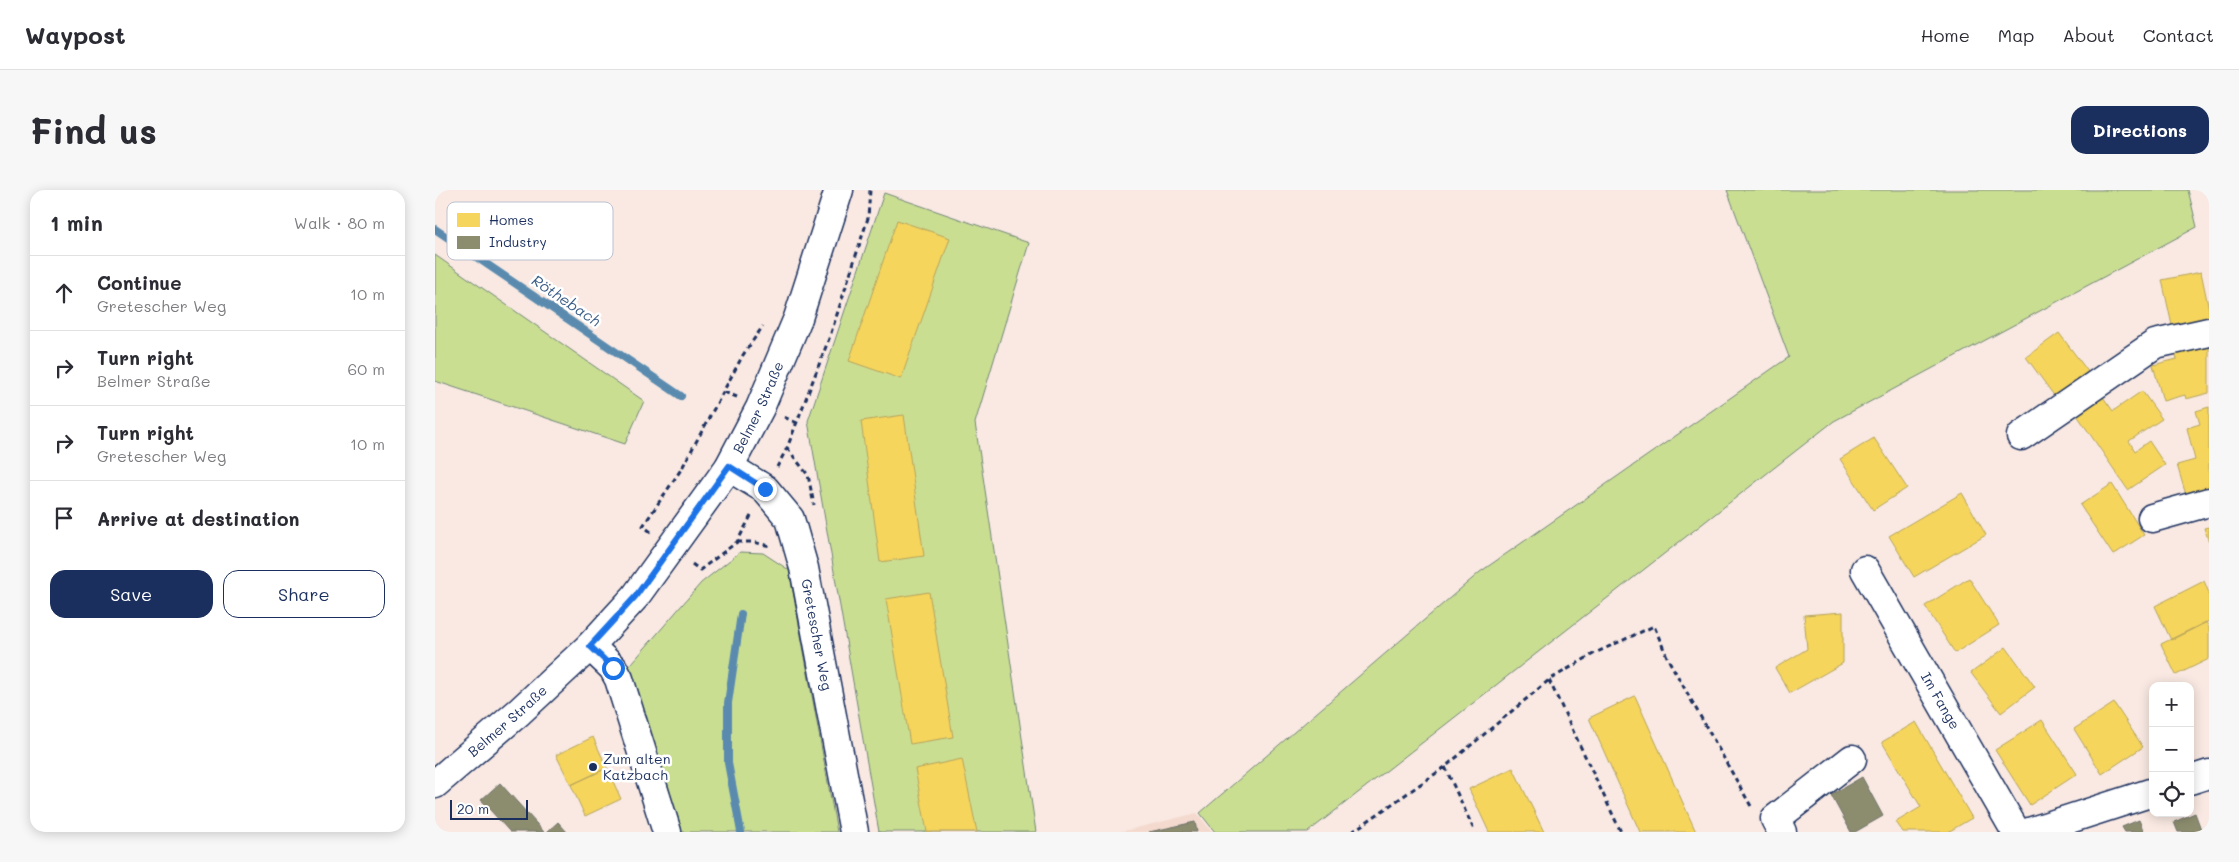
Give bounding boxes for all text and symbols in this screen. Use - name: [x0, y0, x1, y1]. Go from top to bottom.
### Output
- text: Waypost: [25, 19, 126, 50]
- text: Home: [1921, 23, 1970, 47]
- text: Map: [1998, 23, 2034, 47]
- text: About: [2062, 23, 2115, 47]
- text: Contact: [2143, 23, 2214, 47]
- button: Directions: [2071, 106, 2209, 154]
- text: Find us: [30, 107, 157, 153]
- legend: [447, 202, 613, 260]
- text: 1 min: [50, 209, 103, 236]
- text: Homes: [489, 210, 534, 229]
- text: Walk · 80 m: [294, 212, 385, 233]
- text: Industry: [489, 232, 547, 251]
- text: Continue: [97, 270, 182, 295]
- water label: Röthebach: [528, 270, 605, 331]
- icon: ahead: [50, 279, 78, 307]
- text: 10 m: [350, 283, 385, 304]
- text: Gretescher Weg: [97, 295, 226, 316]
- text: Turn right: [97, 345, 194, 370]
- icon: right: [50, 354, 78, 382]
- text: 60 m: [348, 358, 385, 379]
- street label: Belmer Straße: [728, 358, 788, 456]
- text: Belmer Straße: [97, 370, 211, 391]
- text: Turn right: [97, 420, 194, 445]
- icon: right: [50, 429, 78, 457]
- text: 10 m: [350, 433, 385, 454]
- text: Gretescher Weg: [97, 445, 226, 466]
- route end: [754, 478, 777, 501]
- icon: arrive: [50, 504, 78, 532]
- text: Arrive at destination: [97, 506, 300, 531]
- button: Save: [50, 570, 213, 618]
- button: Share: [223, 570, 385, 618]
- street label: Gretescher Weg: [797, 577, 837, 692]
- route start: [602, 657, 625, 680]
- street label: Im Fange: [1917, 669, 1965, 733]
- street label: Belmer Straße: [464, 681, 551, 761]
- map controls: [2149, 682, 2194, 817]
- button: +: [2149, 682, 2194, 727]
- button: −: [2149, 727, 2194, 772]
- place label: Zum alten Katzbach: [603, 749, 671, 784]
- marker: Zum alten Katzbach: [587, 761, 599, 773]
- button: locate: [2149, 772, 2194, 817]
- scale bar: [450, 797, 527, 820]
- text: 20 m: [457, 799, 489, 818]

